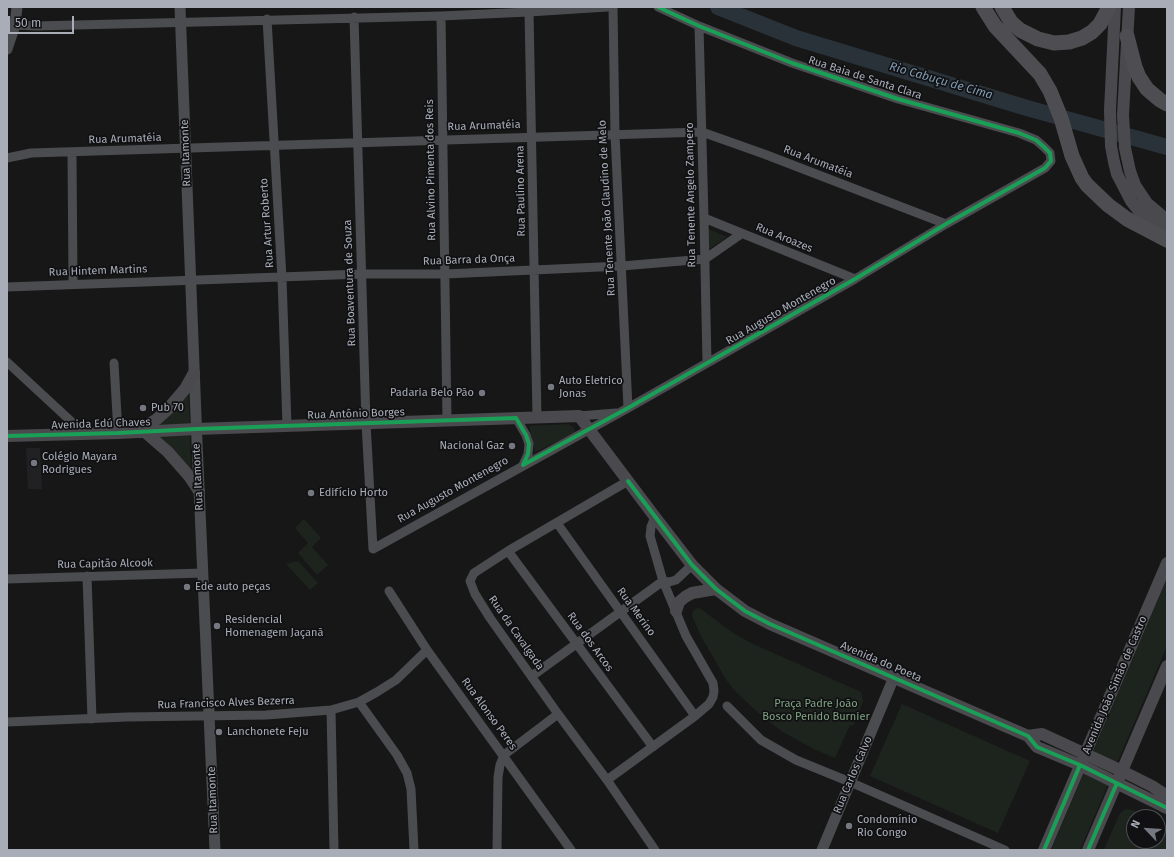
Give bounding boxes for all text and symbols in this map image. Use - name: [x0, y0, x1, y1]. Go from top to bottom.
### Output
- scale bar: [10, 8, 76, 34]
- text: 50 m: [15, 16, 41, 30]
- street label: Rua Baia de Santa Clara: [807, 53, 923, 103]
- water label: Rio Cabuçu de Cima: [888, 59, 994, 103]
- street label: Rua Alvino Pimenta dos Reis: [423, 99, 439, 241]
- street label: Rua Arumatéia: [447, 118, 521, 134]
- street label: Rua Itamonte: [178, 119, 194, 187]
- street label: Rua Tenente João Claudino de Melo: [596, 120, 618, 296]
- street label: Rua Tenente Angelo Zampero: [683, 122, 699, 268]
- street label: Rua Arumatéia: [88, 131, 162, 147]
- street label: Rua Arumatéia: [781, 143, 855, 181]
- street label: Rua Paulino Arena: [514, 145, 528, 237]
- street label: Rua Artur Roberto: [257, 178, 277, 268]
- street label: Rua Boaventura de Souza: [341, 219, 359, 347]
- street label: Rua Aroazes: [754, 221, 814, 255]
- street label: Rua Barra da Onça: [423, 252, 515, 268]
- street label: Rua Hintem Martins: [49, 263, 147, 279]
- street label: Rua Augusto Montenegro: [724, 274, 838, 348]
- place label: Auto Eletrico Jonas: [559, 374, 623, 400]
- marker: Auto Eletrico Jonas: [546, 382, 556, 392]
- place label: Padaria Belo Pão: [390, 386, 474, 400]
- marker: Padaria Belo Pão: [477, 388, 487, 398]
- place label: Pub 70: [151, 401, 184, 415]
- marker: Pub 70: [138, 403, 148, 413]
- street label: Rua Antônio Borges: [307, 406, 405, 422]
- street label: Avenida Edú Chaves: [51, 416, 151, 432]
- place label: Nacional Gaz: [440, 439, 504, 453]
- marker: Nacional Gaz: [507, 441, 517, 451]
- street label: Rua Itamonte: [190, 443, 206, 511]
- place label: Colégio Mayara Rodrigues: [42, 450, 117, 476]
- street label: Rua Augusto Montenegro: [395, 454, 511, 526]
- marker: Colégio Mayara Rodrigues: [29, 458, 39, 468]
- place label: Edifício Horto: [319, 486, 388, 500]
- marker: Edifício Horto: [306, 488, 316, 498]
- street label: Rua Capitão Alcook: [57, 557, 153, 571]
- place label: Ede auto peças: [195, 580, 270, 594]
- marker: Ede auto peças: [182, 582, 192, 592]
- street label: Rua Merino: [614, 585, 658, 639]
- street label: Rua da Cavalgada: [485, 593, 547, 673]
- street label: Rua dos Arcos: [564, 610, 616, 674]
- place label: Residencial Homenagem Jaçanã: [225, 613, 323, 639]
- street label: Avenida João Simão de Castro: [1080, 614, 1150, 756]
- marker: Residencial Homenagem Jaçanã: [212, 621, 222, 631]
- street label: Avenida do Poeta: [838, 639, 924, 685]
- street label: Rua Alonso Peres: [458, 675, 520, 753]
- street label: Rua Francisco Alves Bezerra: [157, 694, 295, 712]
- park label: Praça Padre João Bosco Penido Burnier: [762, 697, 870, 723]
- place label: Lanchonete Feju: [227, 725, 309, 739]
- marker: Lanchonete Feju: [214, 727, 224, 737]
- street label: Rua Carlos Calvo: [831, 734, 875, 816]
- street label: Rua Itamonte: [205, 766, 221, 834]
- north arrow: [1126, 809, 1166, 849]
- place label: Condomínio Rio Congo: [857, 813, 917, 839]
- text: N: [1128, 818, 1143, 830]
- marker: Condomínio Rio Congo: [844, 821, 854, 831]

